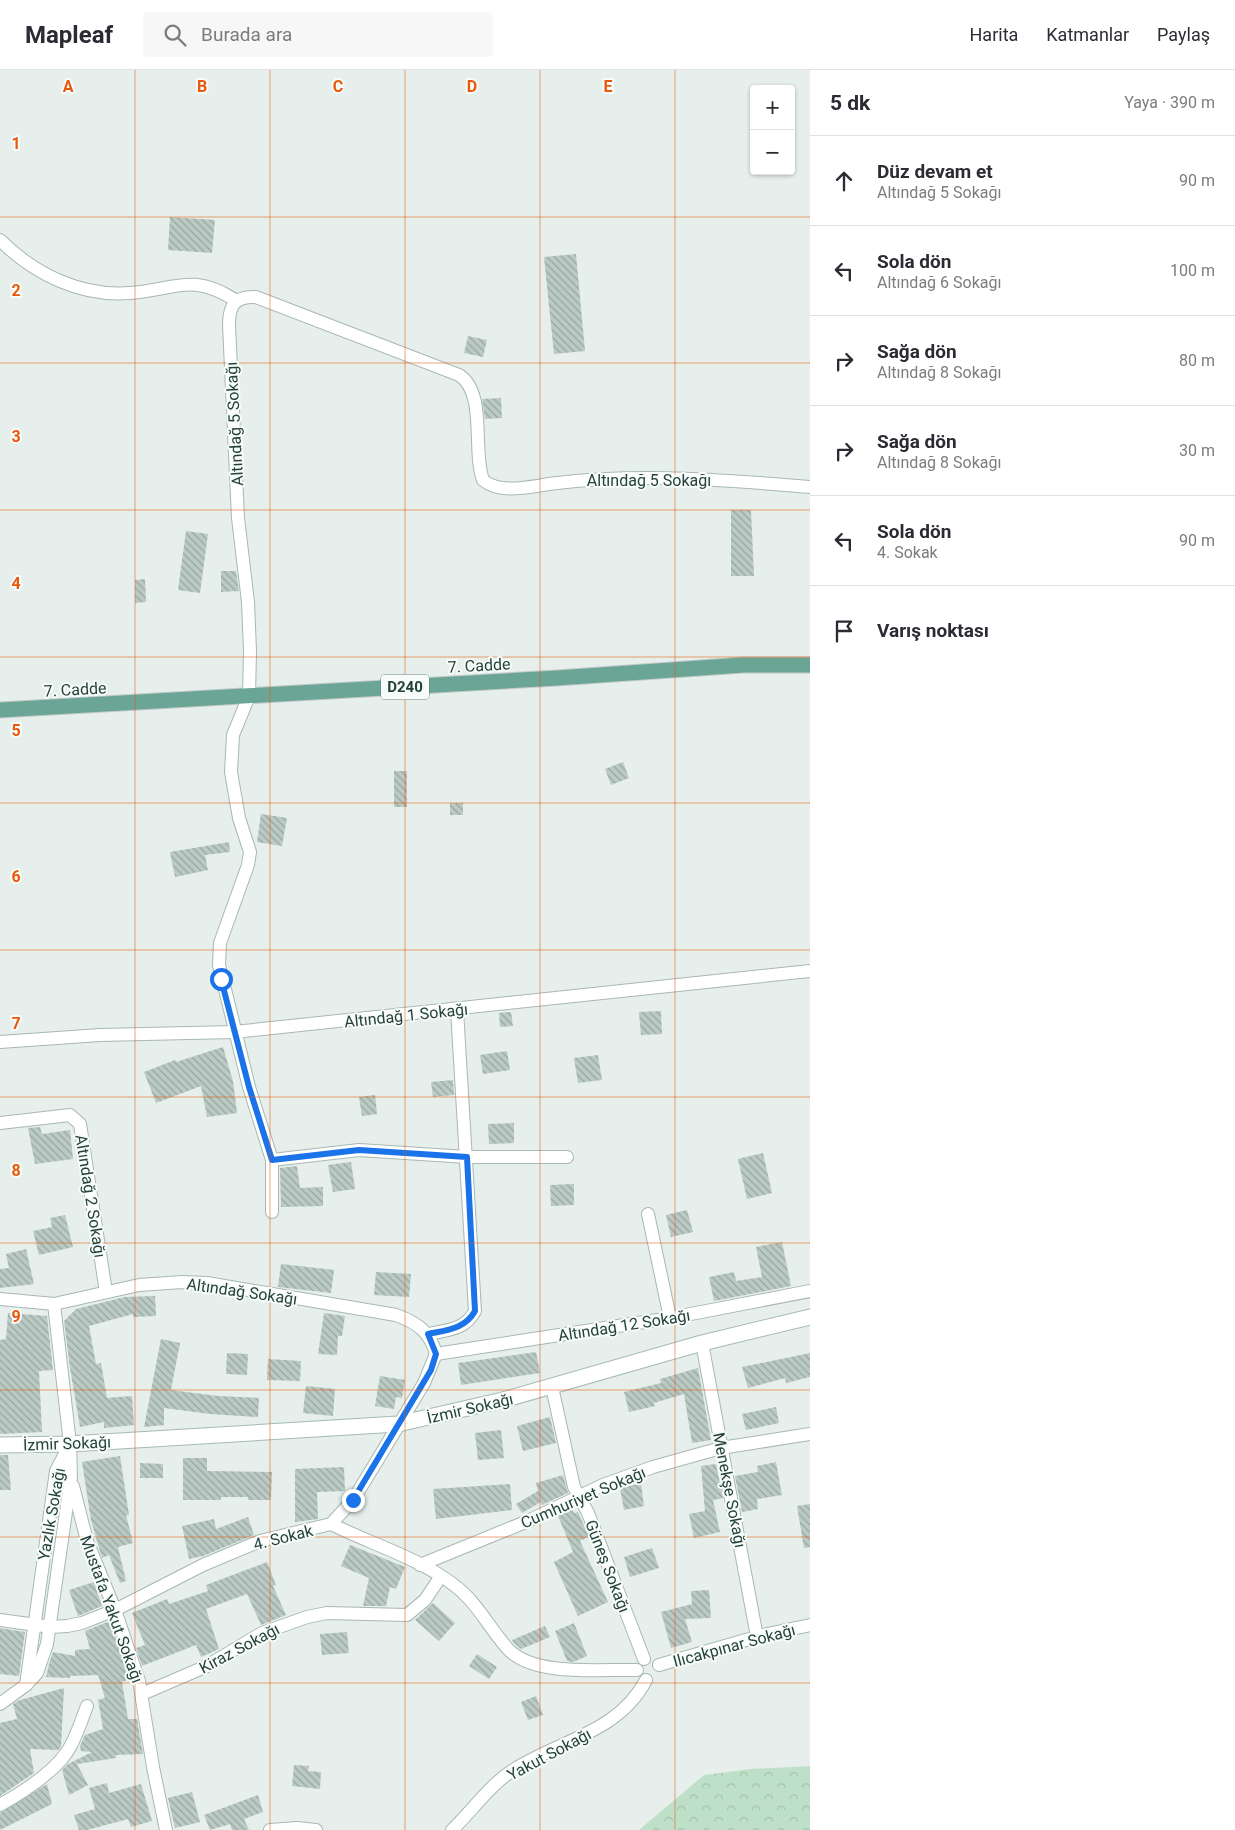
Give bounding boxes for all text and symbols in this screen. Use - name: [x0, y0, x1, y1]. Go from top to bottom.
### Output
- search box: [143, 12, 493, 57]
- text: Mapleaf: [25, 21, 113, 49]
- icon: search: [161, 21, 189, 49]
- text: Burada ara: [201, 23, 292, 46]
- text: Harita: [970, 24, 1018, 45]
- text: Katmanlar: [1046, 24, 1129, 45]
- text: Paylaş: [1157, 24, 1210, 45]
- text: A: [63, 77, 74, 96]
- text: B: [197, 77, 207, 96]
- text: C: [333, 77, 343, 96]
- text: D: [467, 77, 477, 96]
- text: E: [604, 77, 613, 96]
- map controls: [750, 85, 795, 175]
- button: +: [750, 85, 795, 130]
- text: 5 dk: [830, 91, 870, 115]
- text: Yaya · 390 m: [1124, 93, 1215, 112]
- button: −: [750, 130, 795, 175]
- text: 1: [11, 134, 21, 153]
- text: Düz devam et: [877, 160, 993, 183]
- icon: ahead: [830, 167, 858, 195]
- text: 90 m: [1179, 171, 1215, 190]
- text: Altındağ 5 Sokağı: [877, 183, 1001, 202]
- text: Sola dön: [877, 250, 951, 273]
- icon: left: [830, 257, 858, 285]
- text: 100 m: [1170, 261, 1215, 280]
- text: Altındağ 6 Sokağı: [877, 273, 1001, 292]
- text: 2: [11, 281, 21, 300]
- text: Sağa dön: [877, 340, 957, 363]
- icon: right: [830, 347, 858, 375]
- text: 80 m: [1179, 351, 1215, 370]
- street label: Altındağ 5 Sokağı: [222, 361, 247, 487]
- text: Altındağ 8 Sokağı: [877, 363, 1001, 382]
- text: 3: [11, 427, 21, 446]
- text: Sağa dön: [877, 430, 957, 453]
- icon: right: [830, 437, 858, 465]
- text: 30 m: [1179, 441, 1215, 460]
- text: Altındağ 8 Sokağı: [877, 453, 1001, 472]
- street label: Altındağ 5 Sokağı: [587, 471, 711, 490]
- text: Sola dön: [877, 520, 951, 543]
- icon: left: [830, 527, 858, 555]
- text: 90 m: [1179, 531, 1215, 550]
- text: 4. Sokak: [877, 543, 938, 562]
- text: 4: [11, 574, 21, 593]
- icon: arrive: [830, 617, 858, 645]
- text: Varış noktası: [877, 619, 989, 642]
- street label: 7. Cadde: [447, 654, 511, 677]
- road number: D240: [381, 674, 429, 700]
- street label: 7. Cadde: [43, 678, 107, 701]
- text: 5: [11, 721, 21, 740]
- text: 6: [11, 867, 21, 886]
- route start: [210, 968, 233, 991]
- street label: Altındağ 1 Sokağı: [343, 1000, 469, 1031]
- text: 7: [11, 1014, 21, 1033]
- street label: Altındağ 2 Sokağı: [71, 1133, 110, 1259]
- text: 8: [11, 1161, 21, 1180]
- street label: Altındağ Sokağı: [185, 1274, 298, 1309]
- street label: Altındağ 12 Sokağı: [557, 1306, 691, 1345]
- text: 9: [11, 1307, 21, 1326]
- street label: İzmir Sokağı: [425, 1389, 515, 1428]
- street label: Menekşe Sokağı: [709, 1431, 750, 1549]
- street label: İzmir Sokağı: [23, 1432, 111, 1455]
- street label: Cumhuriyet Sokağı: [518, 1463, 648, 1532]
- street label: Yazlık Sokağı: [34, 1466, 69, 1562]
- route end: [342, 1489, 365, 1512]
- street label: Güneş Sokağı: [581, 1517, 634, 1615]
- street label: 4. Sokak: [251, 1521, 316, 1554]
- street label: Mustafa Yakut Sokağı: [76, 1533, 147, 1685]
- street label: Kiraz Sokağı: [196, 1619, 283, 1677]
- street label: Ilıcakpınar Sokağı: [671, 1620, 797, 1671]
- street label: Yakut Sokağı: [504, 1724, 594, 1784]

